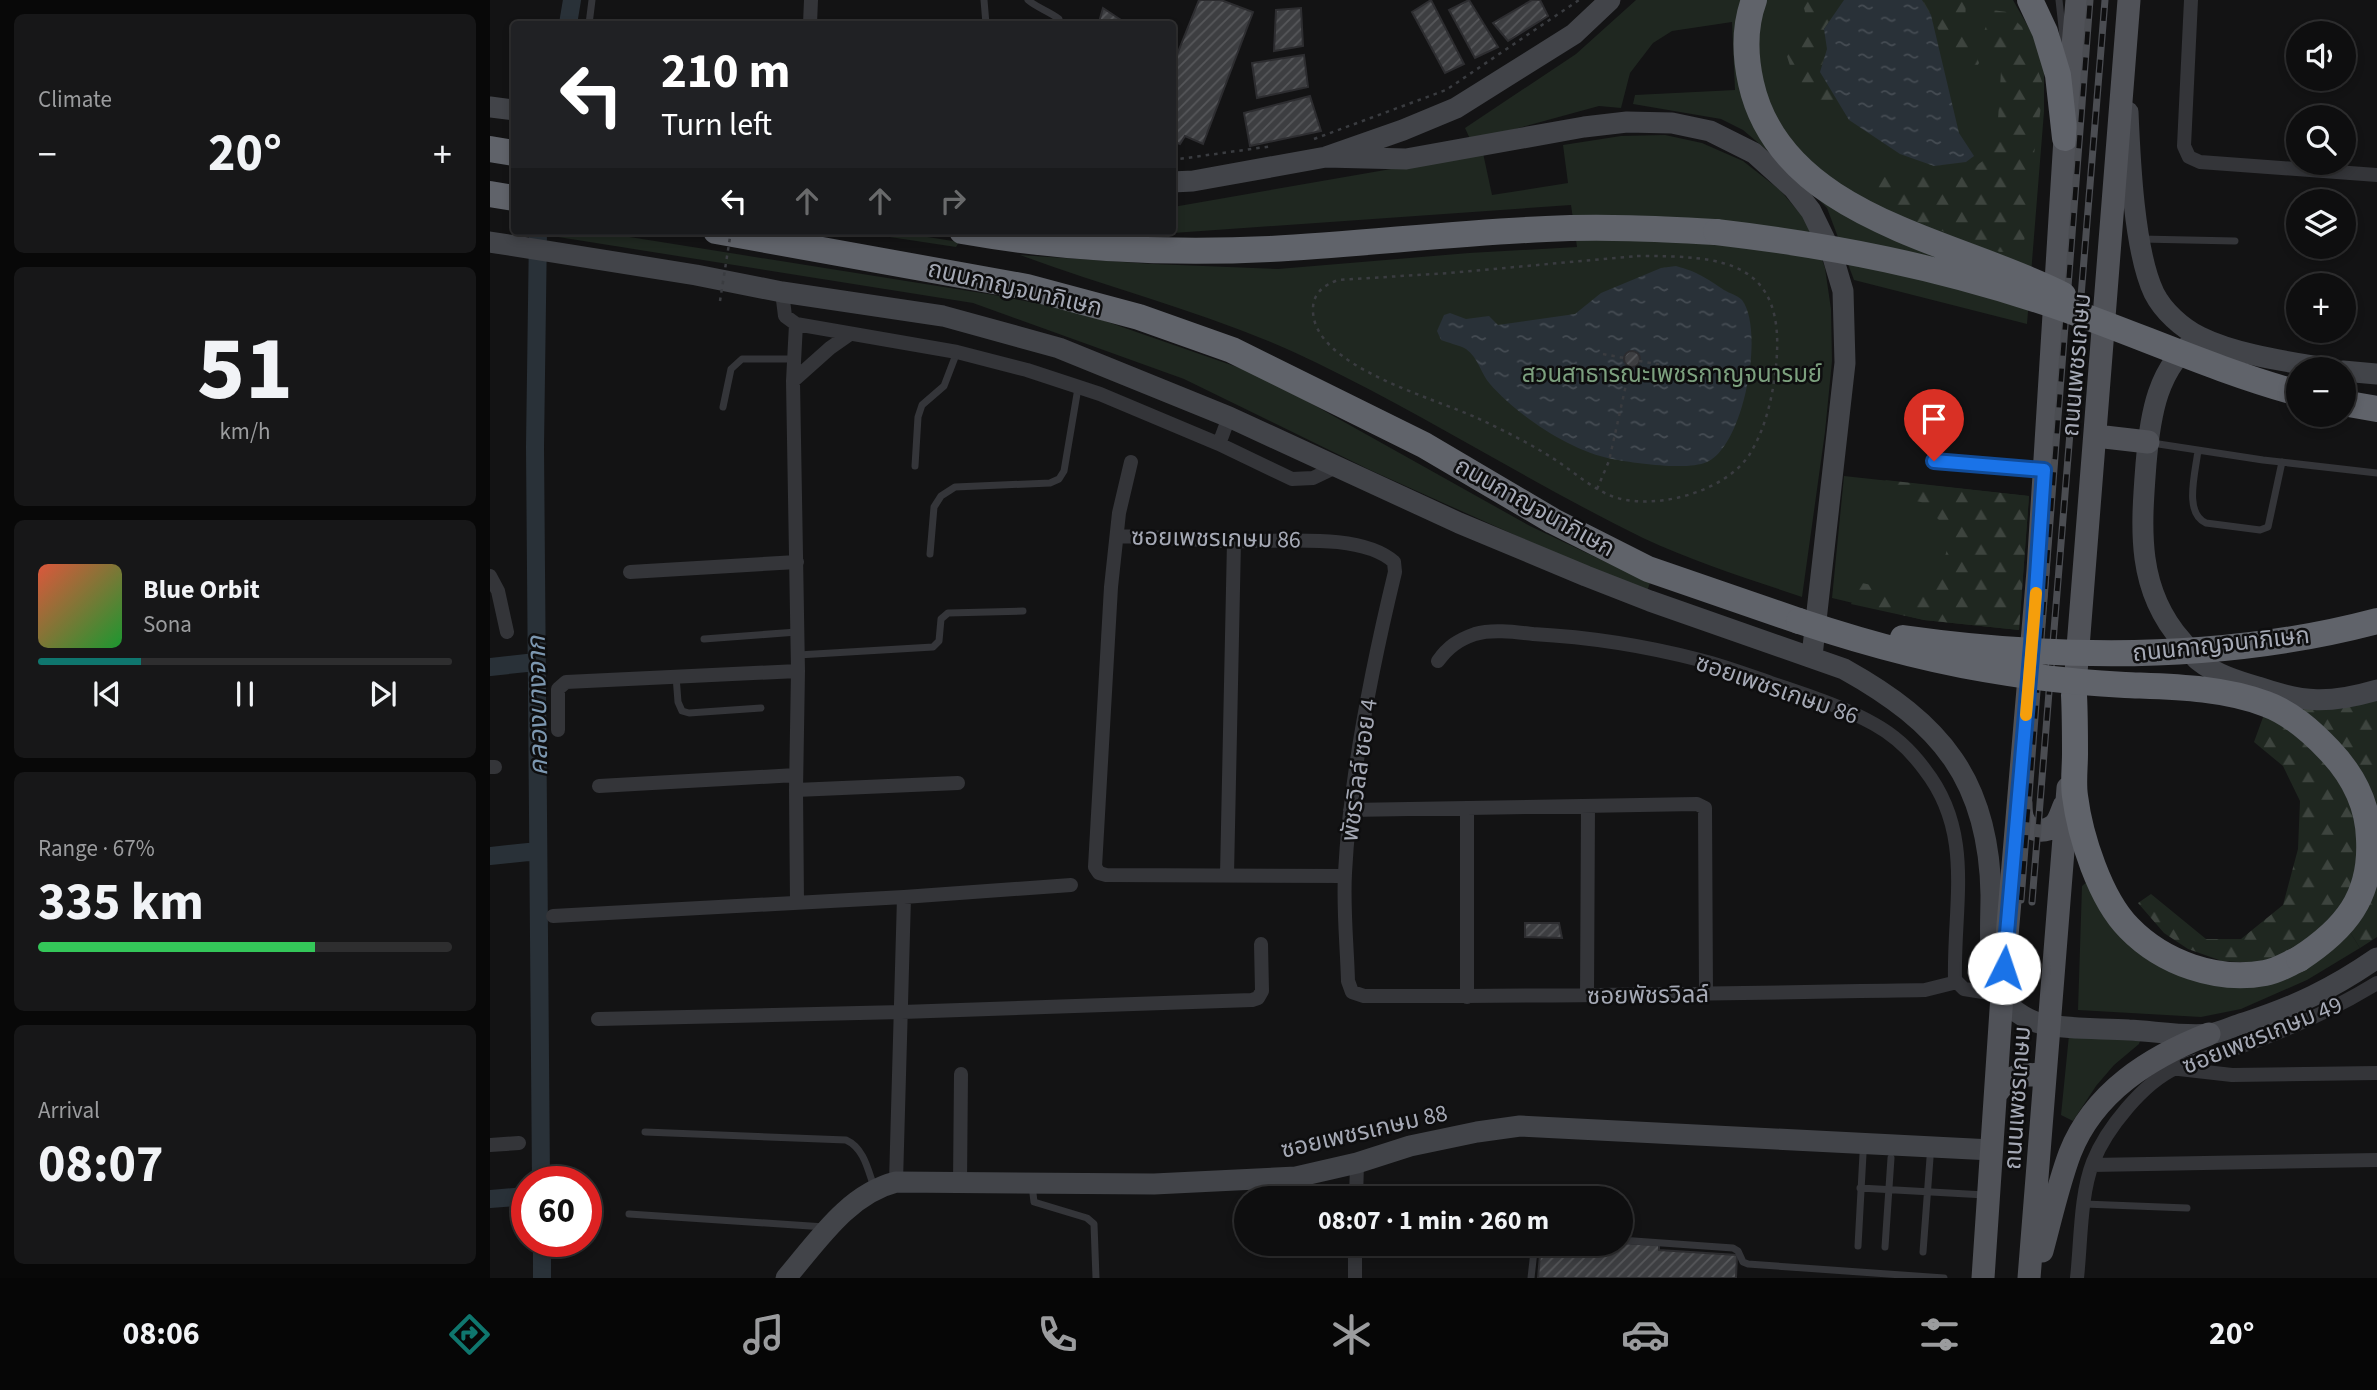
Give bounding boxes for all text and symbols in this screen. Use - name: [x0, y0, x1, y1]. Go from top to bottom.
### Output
- map controls: [2286, 21, 2356, 427]
- button: sound: [2286, 21, 2356, 91]
- text: 210 m: [661, 37, 790, 107]
- icon: left: [546, 49, 637, 140]
- text: Climate: [38, 83, 112, 116]
- text: Turn left: [661, 102, 772, 148]
- button: search: [2286, 105, 2356, 175]
- text: 20°: [208, 117, 282, 191]
- text: −: [38, 128, 57, 182]
- text: +: [433, 128, 452, 182]
- icon: left: [715, 182, 753, 220]
- icon: ahead: [788, 182, 826, 220]
- icon: ahead: [861, 182, 899, 220]
- icon: right: [934, 182, 972, 220]
- button: layers: [2286, 189, 2356, 259]
- street label: ถนนกาญจนาภิเษก: [924, 251, 1106, 326]
- button: +: [2286, 273, 2356, 343]
- street label: ถนนเพชรเกษม: [2053, 292, 2100, 438]
- text: 51: [197, 305, 293, 434]
- park label: สวนสาธารณะเพชรกาญจนารมย์: [1522, 357, 1822, 392]
- button: −: [2286, 357, 2356, 427]
- pin: [1904, 389, 1964, 461]
- icon: arrive: [1915, 400, 1953, 438]
- text: km/h: [219, 415, 271, 448]
- street label: ถนนกาญจนาภิเษก: [1448, 449, 1621, 566]
- street label: ซอยเพชรเกษม 86: [1131, 520, 1301, 557]
- text: Blue Orbit: [143, 571, 260, 608]
- text: Sona: [143, 608, 192, 641]
- street label: ถนนกาญจนาภิเษก: [2131, 618, 2311, 671]
- water label: คลองบางจาก: [518, 634, 557, 776]
- street label: ซอยเพชรเกษม 86: [1691, 645, 1863, 734]
- icon: previous: [88, 675, 126, 713]
- icon: pause: [226, 675, 264, 713]
- icon: next: [364, 675, 402, 713]
- street label: พัชรวิลล์ ซอย 4: [1332, 696, 1387, 844]
- text: Range · 67%: [38, 832, 155, 865]
- text: 335 km: [38, 866, 204, 940]
- position arrow: [1967, 931, 2041, 1005]
- street label: ซอยพัชรวิลล์: [1587, 977, 1709, 1014]
- street label: ซอยเพชรเกษม 49: [2177, 987, 2347, 1083]
- street label: ถนนเพชรเกษม: [1995, 1025, 2040, 1171]
- text: Arrival: [38, 1094, 100, 1127]
- street label: ซอยเพชรเกษม 88: [1277, 1095, 1451, 1168]
- text: 08:07: [38, 1128, 163, 1202]
- speed limit sign: 60: [511, 1166, 602, 1257]
- text: 08:07 · 1 min · 260 m: [1318, 1202, 1549, 1239]
- icon: directions: [445, 1310, 494, 1359]
- icon: music: [739, 1310, 788, 1359]
- icon: phone: [1033, 1310, 1082, 1359]
- icon: climate: [1327, 1310, 1376, 1359]
- icon: car: [1621, 1310, 1670, 1359]
- icon: filters: [1915, 1310, 1964, 1359]
- text: 08:06: [123, 1311, 200, 1357]
- text: 20°: [2209, 1311, 2254, 1357]

